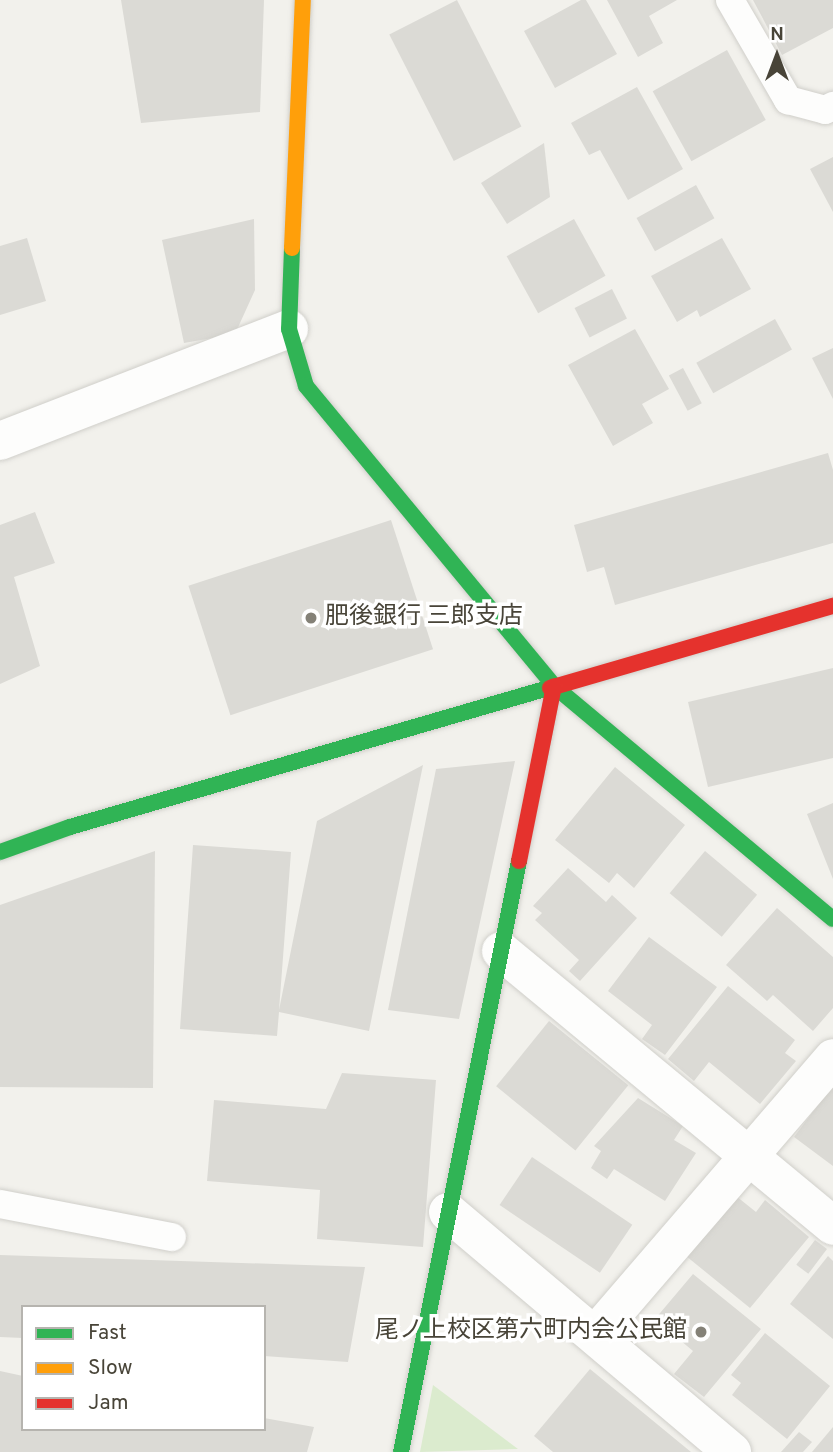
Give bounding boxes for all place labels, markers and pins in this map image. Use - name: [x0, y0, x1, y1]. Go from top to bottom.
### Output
- place label: 肥後銀行 三郎支店: [325, 604, 523, 632]
- marker: 肥後銀行 三郎支店: [303, 610, 319, 626]
- place label: 尾ノ上校区第六町内会公民館: [375, 1318, 687, 1346]
- marker: 尾ノ上校区第六町内会公民館: [693, 1324, 709, 1340]

